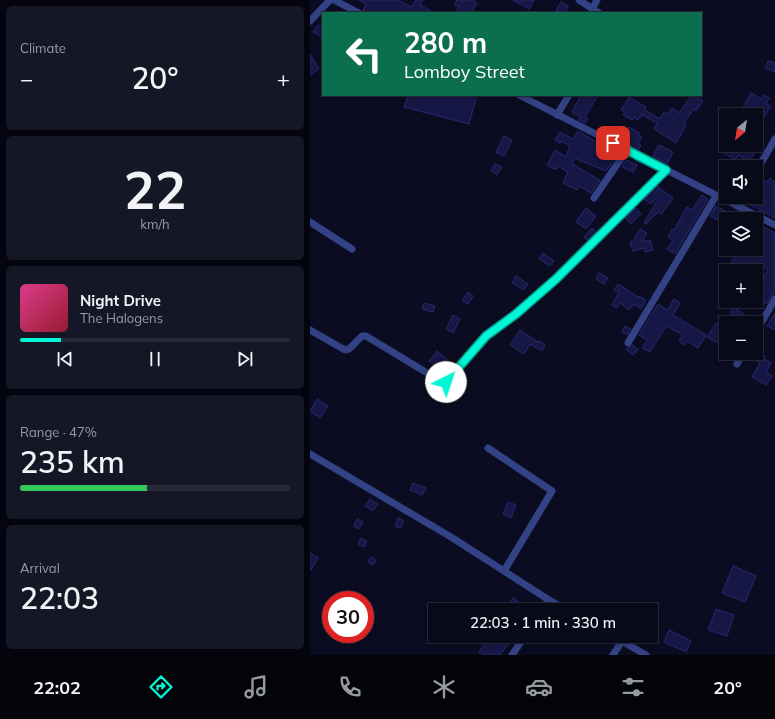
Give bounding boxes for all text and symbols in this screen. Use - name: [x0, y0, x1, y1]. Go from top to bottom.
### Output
- text: 280 m: [404, 25, 487, 60]
- icon: left: [338, 28, 390, 80]
- text: Climate: [20, 40, 66, 56]
- text: 20°: [131, 59, 179, 97]
- text: Lomboy Street: [404, 60, 525, 83]
- text: −: [20, 65, 33, 93]
- text: +: [277, 65, 290, 93]
- north arrow: [719, 108, 763, 152]
- map controls: [719, 108, 763, 360]
- pin: [596, 126, 630, 160]
- icon: arrive: [602, 132, 624, 154]
- text: 22: [124, 157, 186, 222]
- button: sound: [719, 160, 763, 204]
- button: layers: [719, 212, 763, 256]
- text: km/h: [140, 216, 170, 232]
- button: +: [719, 264, 763, 308]
- text: Night Drive: [80, 291, 161, 310]
- text: The Halogens: [80, 310, 163, 326]
- button: −: [719, 316, 763, 360]
- icon: previous: [54, 348, 76, 370]
- icon: pause: [144, 348, 166, 370]
- icon: next: [234, 348, 256, 370]
- position arrow: [425, 361, 467, 403]
- text: Range · 47%: [20, 424, 97, 440]
- text: 235 km: [20, 443, 125, 481]
- text: Arrival: [20, 560, 60, 576]
- text: 22:03: [20, 579, 99, 617]
- speed limit sign: 30: [322, 591, 374, 643]
- text: 22:03 · 1 min · 330 m: [470, 613, 616, 632]
- icon: directions: [147, 673, 175, 701]
- icon: music: [242, 673, 270, 701]
- icon: phone: [336, 673, 364, 701]
- icon: climate: [430, 673, 458, 701]
- icon: car: [525, 673, 553, 701]
- icon: filters: [619, 673, 647, 701]
- text: 22:02: [33, 676, 81, 699]
- text: 20°: [713, 676, 742, 699]

